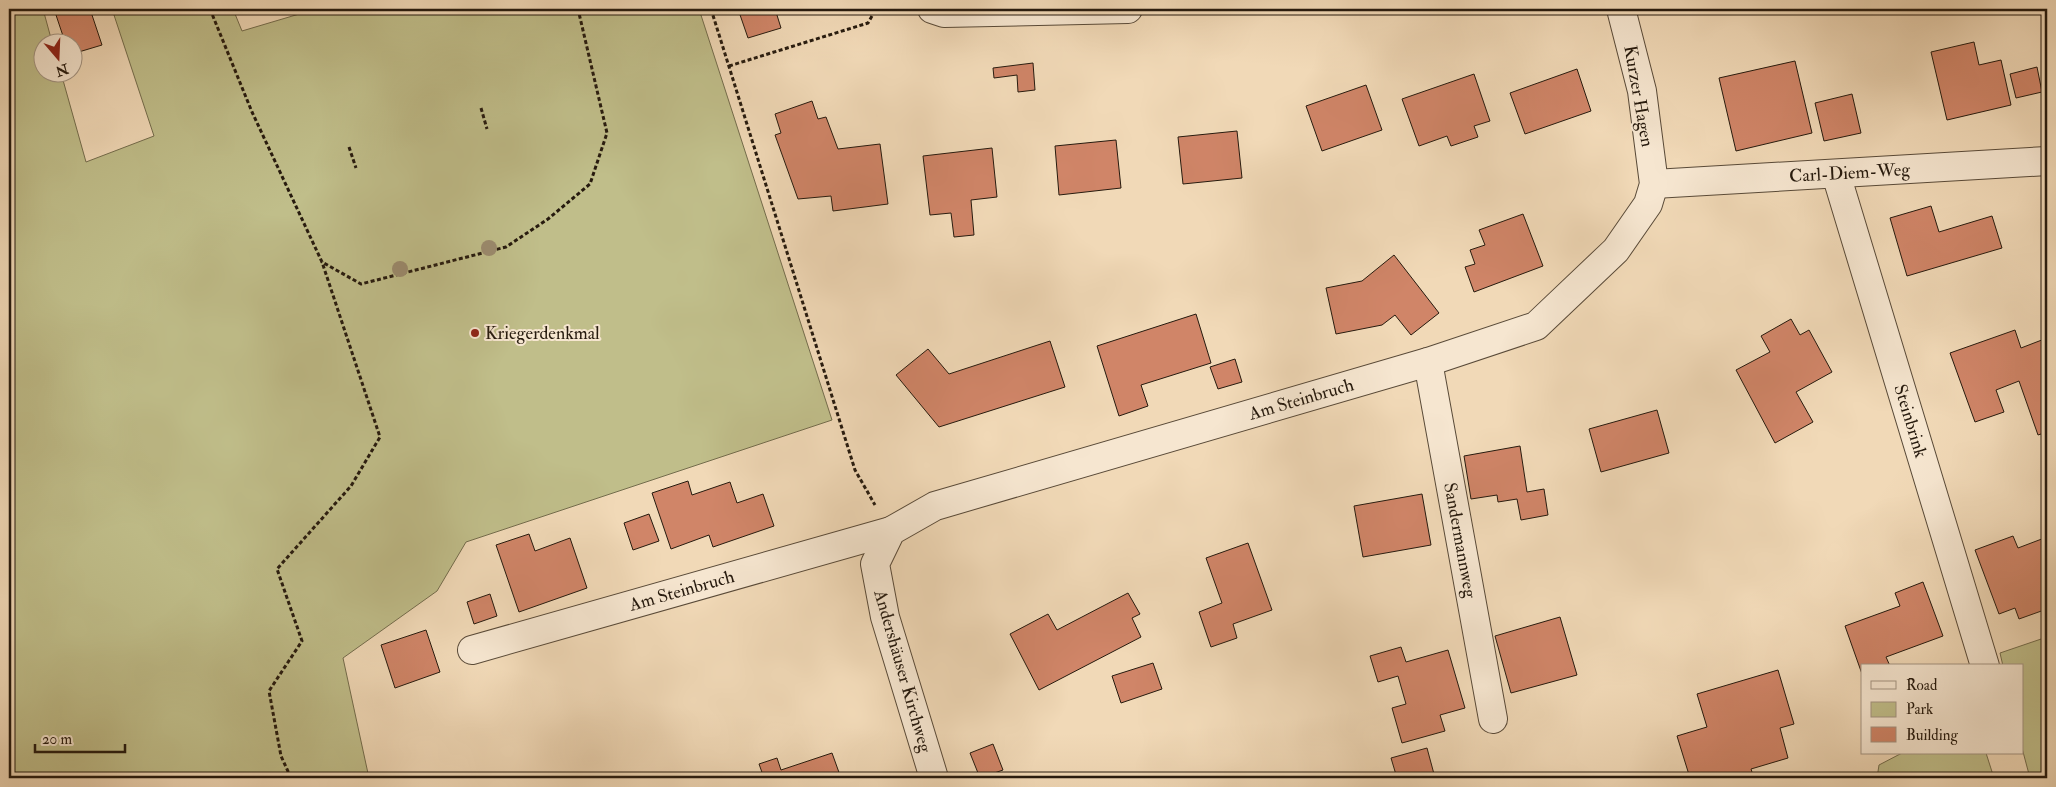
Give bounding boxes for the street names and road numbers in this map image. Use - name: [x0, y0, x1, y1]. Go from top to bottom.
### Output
- street label: Kurzer Hagen: [1618, 43, 1659, 149]
- street label: Carl-Diem-Weg: [1789, 158, 1912, 188]
- street label: Am Steinbruch: [1245, 373, 1357, 426]
- street label: Steinbrink: [1888, 382, 1932, 461]
- street label: Sandermannweg: [1438, 481, 1482, 601]
- street label: Am Steinbruch: [626, 565, 738, 617]
- street label: Andershäuser Kirchweg: [868, 586, 937, 756]

